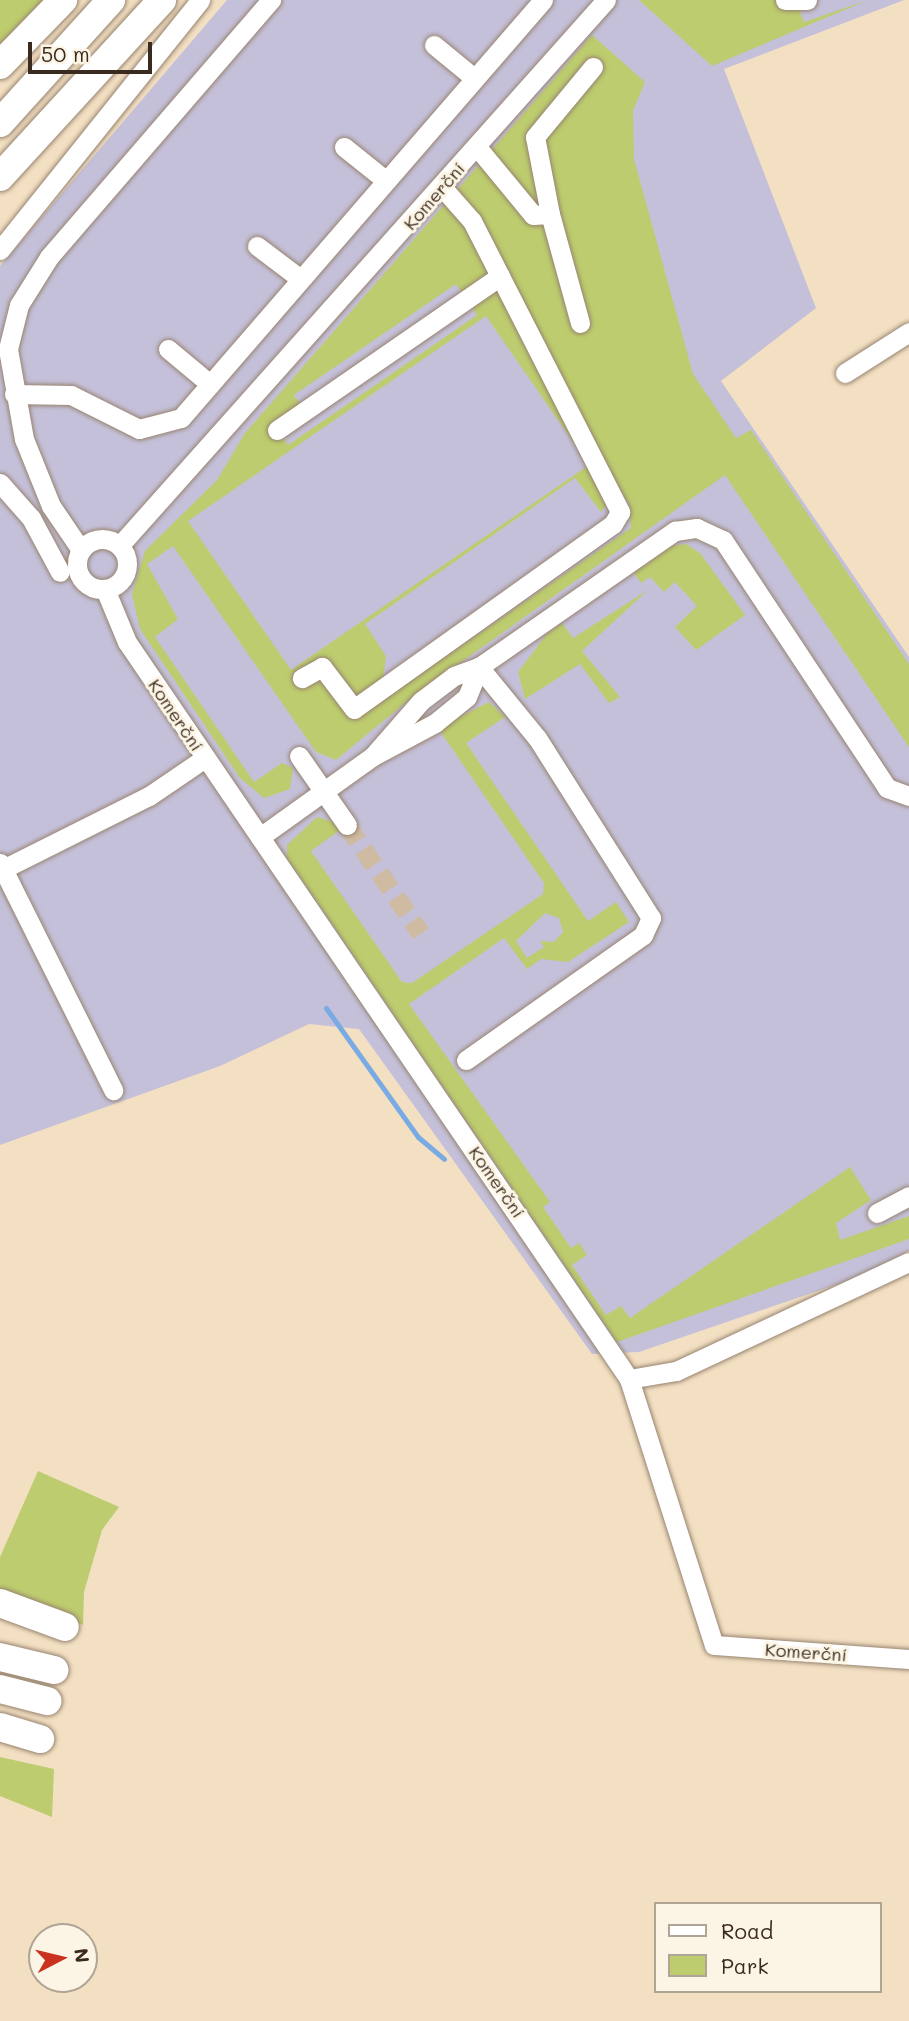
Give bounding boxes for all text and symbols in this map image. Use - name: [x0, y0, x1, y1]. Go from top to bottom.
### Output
- scale bar: [32, 28, 156, 72]
- text: 50 m: [41, 40, 90, 67]
- street label: Komerční: [399, 158, 469, 234]
- street label: Komerční: [144, 675, 208, 755]
- street label: Komerční: [465, 1142, 529, 1222]
- street label: Komerční: [764, 1638, 848, 1666]
- legend: [654, 1902, 881, 1993]
- text: Road: [721, 1917, 773, 1944]
- north arrow: [28, 1923, 98, 1993]
- text: N: [69, 1947, 96, 1964]
- text: Park: [721, 1952, 769, 1979]

